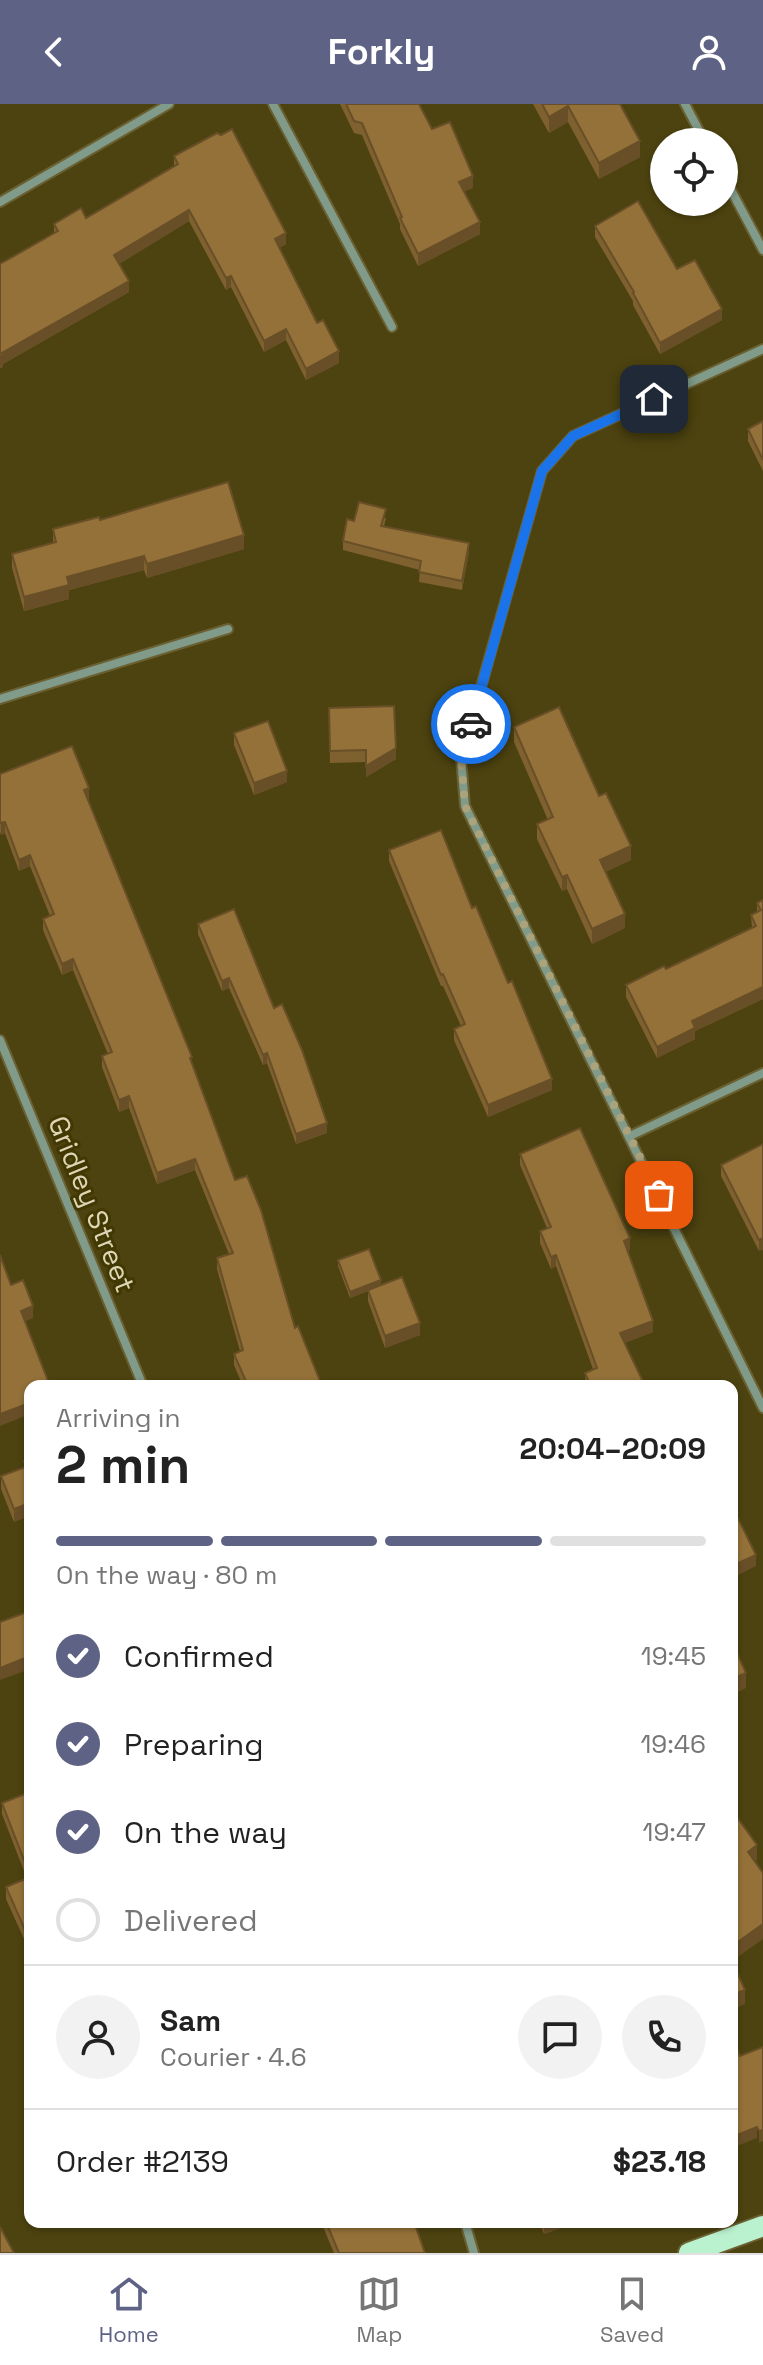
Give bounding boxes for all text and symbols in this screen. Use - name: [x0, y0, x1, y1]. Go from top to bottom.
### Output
- text: Forkly: [328, 29, 435, 75]
- icon: back: [32, 30, 76, 74]
- icon: person: [687, 30, 731, 74]
- map controls: [650, 128, 738, 216]
- button: locate: [650, 128, 738, 216]
- pin: [620, 365, 688, 433]
- icon: home: [632, 377, 676, 421]
- courier: [431, 684, 511, 764]
- icon: car: [449, 702, 493, 746]
- street label: Gridley Street: [40, 1110, 144, 1298]
- pin: [625, 1161, 693, 1229]
- icon: bag: [637, 1173, 681, 1217]
- text: Arriving in: [56, 1401, 180, 1435]
- text: 20:04–20:09: [520, 1429, 706, 1468]
- text: 2 min: [56, 1432, 190, 1498]
- text: On the way · 80 m: [56, 1558, 277, 1592]
- icon: check: [56, 1634, 100, 1678]
- text: Confirmed: [124, 1637, 274, 1676]
- text: 19:45: [641, 1639, 706, 1673]
- icon: check: [56, 1722, 100, 1766]
- text: Preparing: [124, 1725, 263, 1764]
- text: 19:46: [640, 1727, 706, 1761]
- icon: check: [56, 1810, 100, 1854]
- text: On the way: [124, 1813, 287, 1852]
- text: 19:47: [643, 1815, 706, 1849]
- text: Delivered: [124, 1901, 258, 1940]
- button: person: [56, 1995, 140, 2079]
- button: chat: [518, 1995, 602, 2079]
- button: phone: [622, 1995, 706, 2079]
- text: Sam: [160, 2001, 221, 2040]
- text: Courier · 4.6: [160, 2040, 307, 2074]
- text: Order #2139: [56, 2142, 229, 2181]
- text: $23.18: [613, 2142, 706, 2181]
- tab: Home: [99, 2272, 159, 2348]
- tab: Map: [356, 2272, 402, 2348]
- tab: Saved: [600, 2272, 664, 2348]

